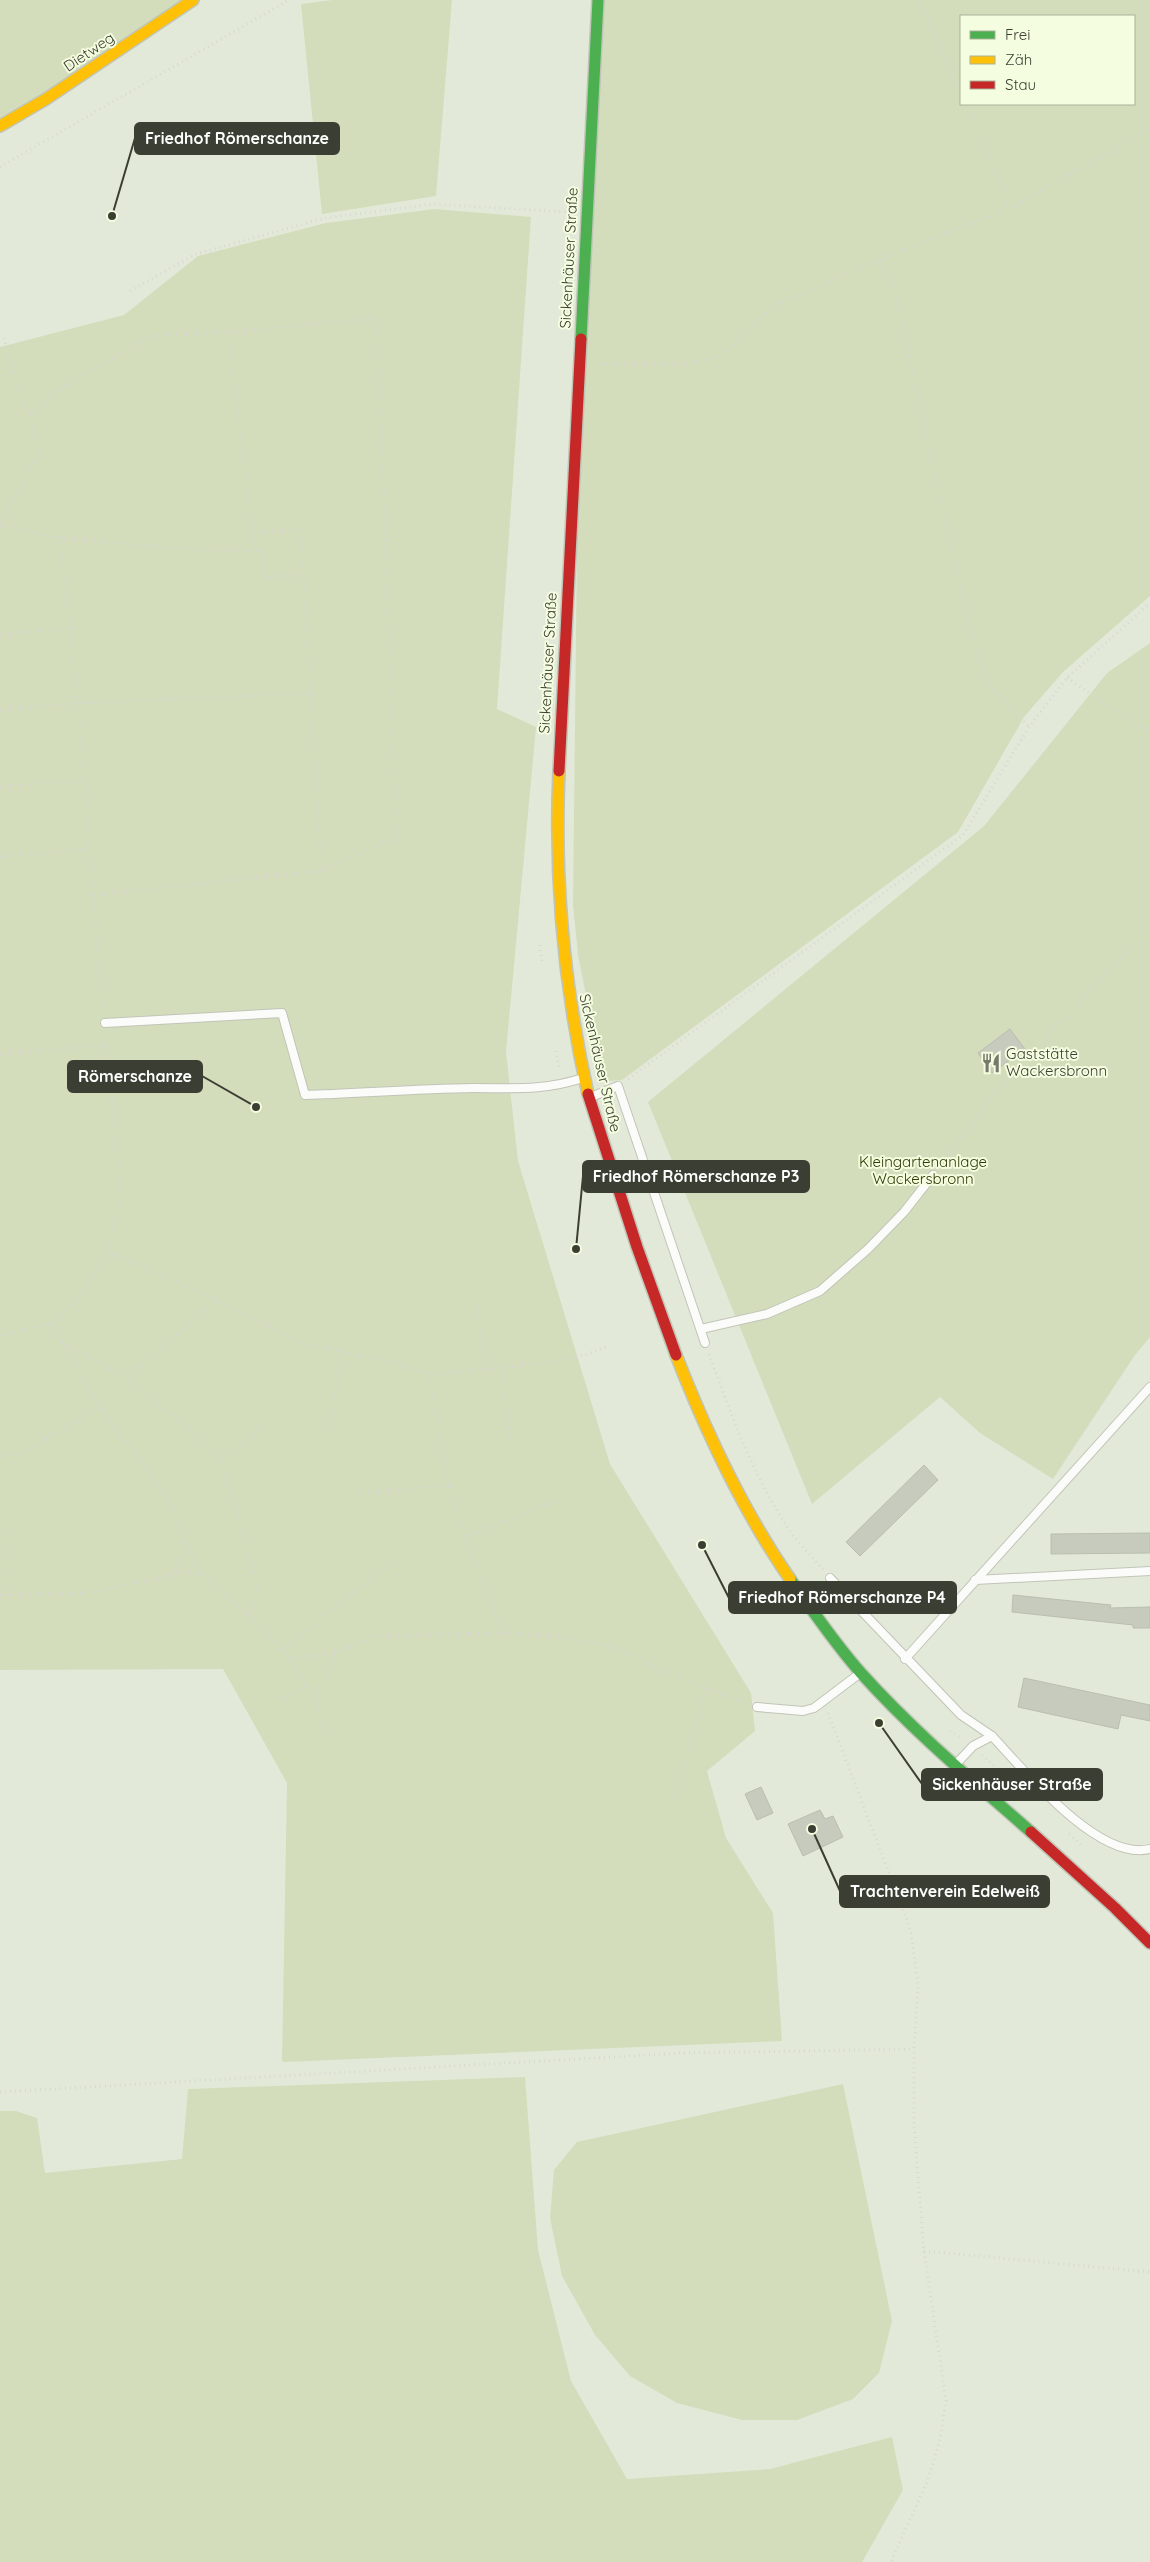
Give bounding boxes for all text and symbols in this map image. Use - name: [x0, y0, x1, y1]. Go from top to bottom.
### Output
- legend: [960, 15, 1135, 105]
- text: Frei: [1005, 25, 1031, 44]
- street label: Dietweg: [60, 28, 118, 75]
- text: Zäh: [1005, 50, 1032, 69]
- text: Stau: [1005, 75, 1036, 94]
- callout: Friedhof Römerschanze: [135, 123, 339, 154]
- text: Friedhof Römerschanze: [145, 128, 329, 148]
- street label: Sickenhäuser Straße: [555, 187, 582, 329]
- street label: Sickenhäuser Straße: [534, 592, 561, 734]
- street label: Sickenhäuser Straße: [575, 992, 626, 1134]
- place label: Gaststätte Wackersbronn: [1006, 1044, 1107, 1080]
- restaurant icon: Gaststätte Wackersbronn: [980, 1052, 1002, 1074]
- callout: Römerschanze: [68, 1061, 202, 1092]
- text: Römerschanze: [78, 1066, 192, 1086]
- park label: Kleingartenanlage Wackersbronn: [859, 1152, 987, 1188]
- callout: Friedhof Römerschanze P3: [583, 1161, 809, 1192]
- text: Friedhof Römerschanze P3: [593, 1166, 799, 1186]
- callout: Friedhof Römerschanze P4: [729, 1582, 956, 1613]
- text: Friedhof Römerschanze P4: [738, 1587, 946, 1607]
- callout: Sickenhäuser Straße: [922, 1769, 1102, 1800]
- text: Sickenhäuser Straße: [932, 1774, 1092, 1794]
- callout: Trachtenverein Edelweiß: [840, 1876, 1049, 1907]
- text: Trachtenverein Edelweiß: [850, 1881, 1040, 1901]

